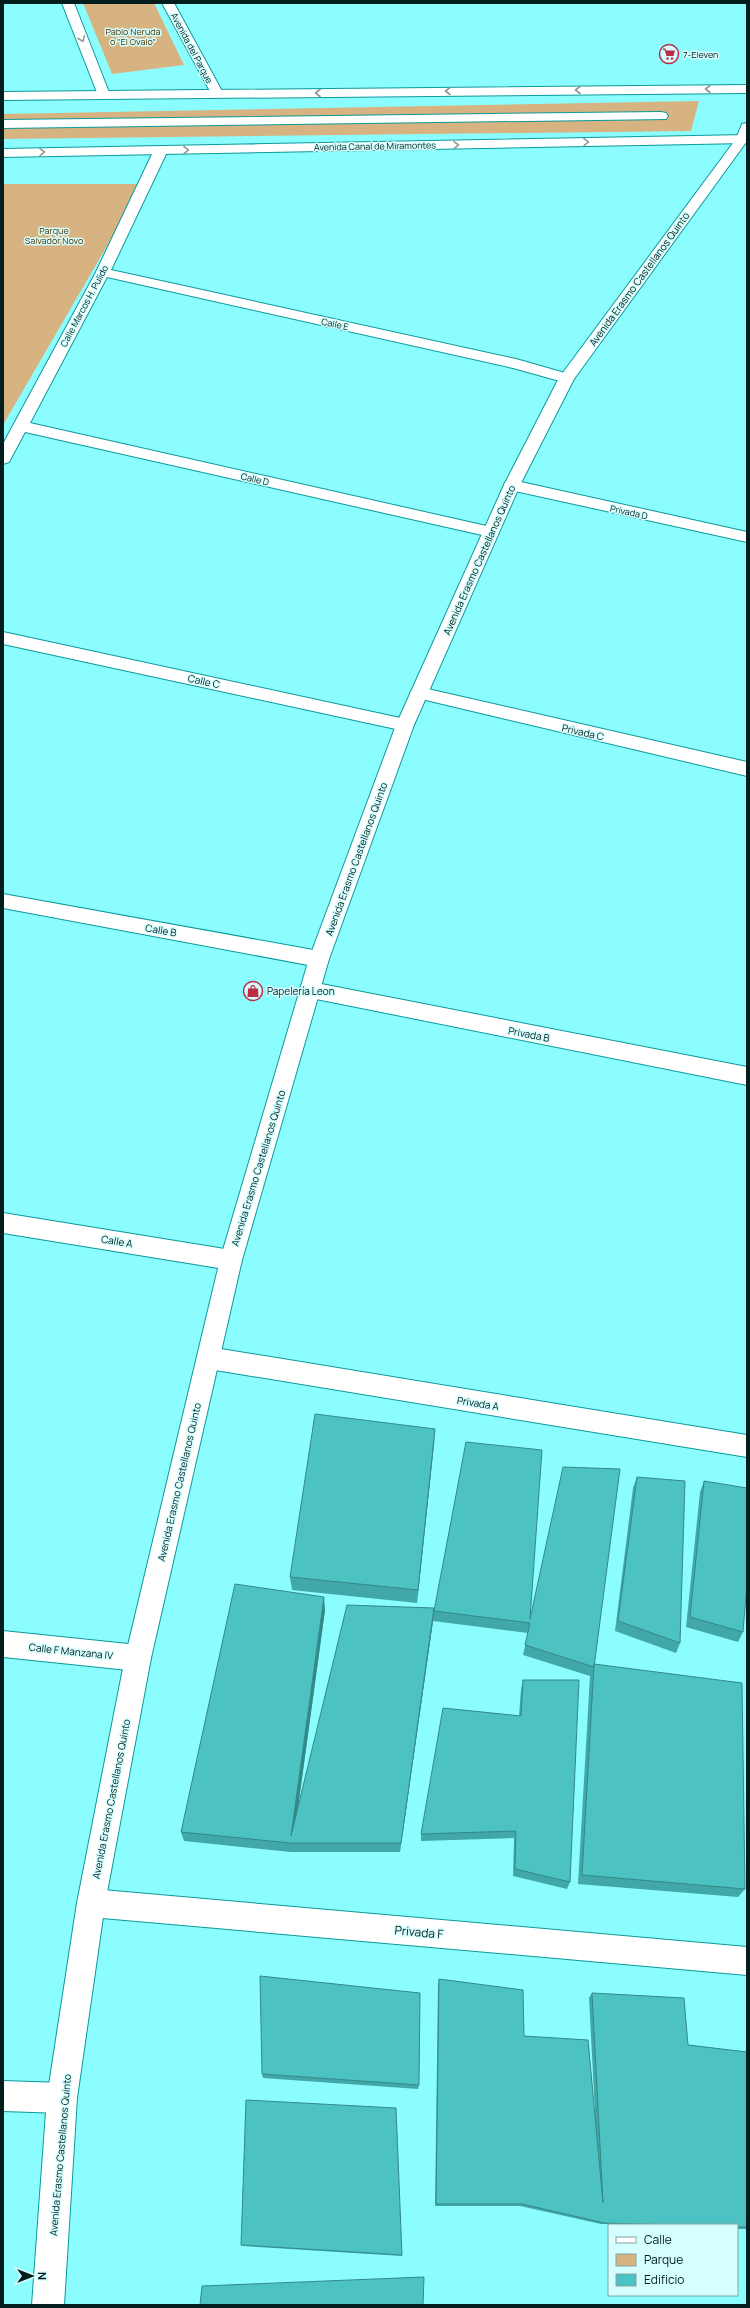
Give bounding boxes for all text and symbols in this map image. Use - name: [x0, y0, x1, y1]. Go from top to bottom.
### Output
- street label: Avenida del Parque: [168, 10, 216, 86]
- park label: Pablo Neruda o "El Ovalo": [105, 25, 161, 48]
- one-way arrow: [78, 36, 86, 43]
- supermarket icon: 7-Eleven: [658, 43, 680, 65]
- place label: 7-Eleven: [683, 48, 718, 61]
- one-way arrow: [705, 85, 711, 93]
- one-way arrow: [575, 86, 581, 94]
- one-way arrow: [445, 87, 451, 96]
- one-way arrow: [315, 89, 321, 97]
- street label: Avenida Canal de Miramontes: [314, 138, 436, 154]
- one-way arrow: [583, 138, 589, 146]
- one-way arrow: [453, 140, 459, 149]
- one-way arrow: [183, 146, 189, 154]
- one-way arrow: [39, 148, 45, 156]
- street label: Avenida Erasmo Castellanos Quinto: [586, 209, 692, 349]
- park label: Parque Salvador Novo: [25, 224, 83, 247]
- street label: Calle Marcos H. Pulido: [57, 263, 111, 349]
- street label: Calle E: [320, 315, 350, 333]
- street label: Calle D: [240, 469, 270, 489]
- street label: Avenida Erasmo Castellanos Quinto: [440, 483, 518, 637]
- street label: Privada D: [609, 502, 649, 522]
- street label: Calle C: [187, 671, 221, 691]
- street label: Privada C: [560, 720, 606, 744]
- street label: Avenida Erasmo Castellanos Quinto: [322, 780, 390, 938]
- street label: Calle B: [144, 920, 178, 940]
- shop icon: Papelería Leon: [242, 980, 264, 1002]
- place label: Papelería Leon: [267, 984, 335, 998]
- street label: Privada B: [507, 1023, 551, 1045]
- street label: Avenida Erasmo Castellanos Quinto: [228, 1088, 288, 1248]
- street label: Calle A: [100, 1232, 134, 1250]
- street label: Privada A: [456, 1393, 501, 1413]
- street label: Avenida Erasmo Castellanos Quinto: [154, 1401, 204, 1563]
- street label: Calle F Manzana IV: [28, 1640, 114, 1662]
- street label: Avenida Erasmo Castellanos Quinto: [89, 1718, 133, 1880]
- street label: Privada F: [394, 1921, 444, 1943]
- street label: Avenida Erasmo Castellanos Quinto: [46, 2073, 74, 2237]
- legend: [608, 2224, 738, 2296]
- text: Calle: [644, 2231, 672, 2248]
- text: Parque: [644, 2251, 683, 2268]
- north arrow: [12, 2256, 52, 2296]
- text: Edificio: [644, 2271, 684, 2288]
- text: N: [35, 2272, 50, 2280]

